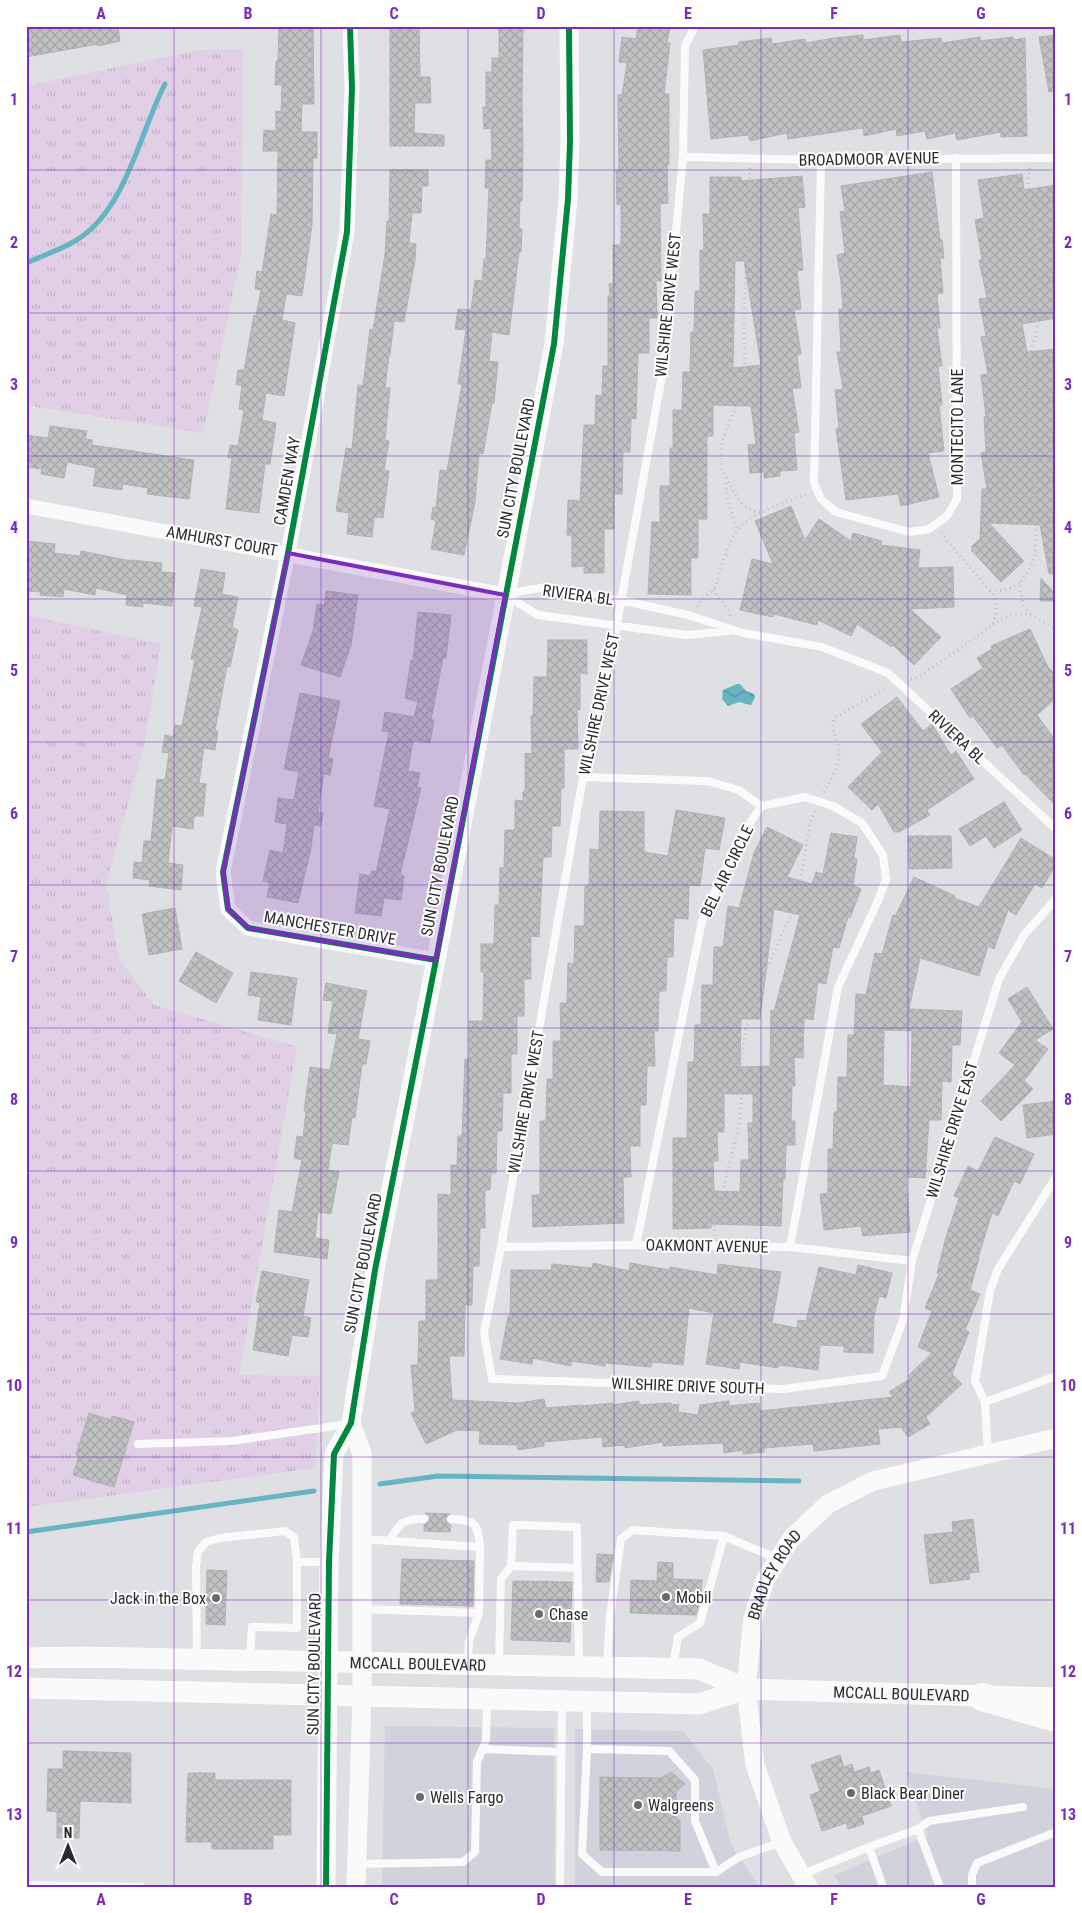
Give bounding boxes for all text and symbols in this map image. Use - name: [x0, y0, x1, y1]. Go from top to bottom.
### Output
- text: A: [96, 4, 106, 23]
- text: B: [244, 4, 253, 23]
- text: C: [389, 4, 399, 23]
- text: D: [536, 4, 546, 23]
- text: E: [684, 4, 692, 23]
- text: F: [830, 4, 838, 23]
- text: G: [976, 4, 986, 23]
- text: 1: [10, 90, 18, 109]
- text: 1: [1064, 90, 1072, 109]
- street label: BROADMOOR AVENUE: [798, 148, 940, 170]
- street label: WILSHIRE DRIVE WEST: [651, 232, 685, 378]
- text: 2: [10, 233, 18, 252]
- text: 2: [1064, 233, 1072, 252]
- street label: MONTECITO LANE: [948, 369, 967, 485]
- text: 3: [10, 375, 18, 394]
- text: 3: [1064, 375, 1072, 394]
- street label: SUN CITY BOULEVARD: [493, 396, 539, 540]
- street label: CAMDEN WAY: [270, 435, 304, 527]
- text: 4: [10, 518, 18, 537]
- text: 4: [1064, 518, 1072, 537]
- street label: AMHURST COURT: [165, 522, 279, 560]
- street label: RIVIERA BL: [541, 581, 615, 609]
- street label: WILSHIRE DRIVE WEST: [575, 631, 623, 777]
- text: 5: [10, 661, 18, 680]
- text: 5: [1064, 661, 1072, 680]
- street label: RIVIERA BL: [925, 706, 990, 768]
- street label: SUN CITY BOULEVARD: [417, 794, 463, 938]
- text: 6: [10, 804, 18, 823]
- text: 6: [1064, 804, 1072, 823]
- street label: BEL AIR CIRCLE: [697, 822, 757, 920]
- street label: MANCHESTER DRIVE: [263, 907, 397, 949]
- text: 7: [10, 947, 18, 966]
- text: 7: [1064, 947, 1072, 966]
- street label: WILSHIRE DRIVE WEST: [504, 1029, 548, 1175]
- street label: WILSHIRE DRIVE EAST: [922, 1059, 982, 1201]
- text: 8: [10, 1090, 18, 1109]
- text: 8: [1064, 1090, 1072, 1109]
- street label: SUN CITY BOULEVARD: [340, 1191, 386, 1335]
- text: 9: [10, 1233, 18, 1252]
- text: 9: [1064, 1233, 1072, 1252]
- street label: OAKMONT AVENUE: [645, 1235, 769, 1257]
- street label: WILSHIRE DRIVE SOUTH: [611, 1374, 765, 1398]
- text: 10: [6, 1376, 22, 1395]
- text: 10: [1060, 1376, 1076, 1395]
- text: 11: [6, 1519, 22, 1538]
- text: 11: [1060, 1519, 1076, 1538]
- street label: BRADLEY ROAD: [744, 1525, 805, 1622]
- place label: Mobil: [676, 1588, 711, 1607]
- place label: Jack in the Box: [110, 1589, 206, 1608]
- marker: Mobil: [660, 1591, 672, 1603]
- marker: Jack in the Box: [210, 1592, 222, 1604]
- street label: SUN CITY BOULEVARD: [303, 1593, 325, 1735]
- place label: Chase: [549, 1605, 588, 1624]
- marker: Chase: [533, 1608, 545, 1620]
- street label: MCCALL BOULEVARD: [349, 1653, 486, 1674]
- text: 12: [6, 1662, 22, 1681]
- text: 12: [1060, 1662, 1076, 1681]
- street label: MCCALL BOULEVARD: [833, 1682, 970, 1705]
- place label: Black Bear Diner: [861, 1784, 965, 1803]
- marker: Black Bear Diner: [845, 1787, 857, 1799]
- place label: Wells Fargo: [430, 1788, 504, 1807]
- marker: Wells Fargo: [414, 1791, 426, 1803]
- place label: Walgreens: [648, 1796, 714, 1815]
- marker: Walgreens: [632, 1799, 644, 1811]
- text: 13: [6, 1805, 22, 1824]
- text: 13: [1060, 1805, 1076, 1824]
- north arrow: [42, 1820, 92, 1870]
- text: N: [64, 1825, 72, 1841]
- text: A: [96, 1890, 106, 1909]
- text: B: [244, 1890, 253, 1909]
- text: C: [389, 1890, 399, 1909]
- text: D: [536, 1890, 546, 1909]
- text: E: [684, 1890, 692, 1909]
- text: F: [830, 1890, 838, 1909]
- text: G: [976, 1890, 986, 1909]

